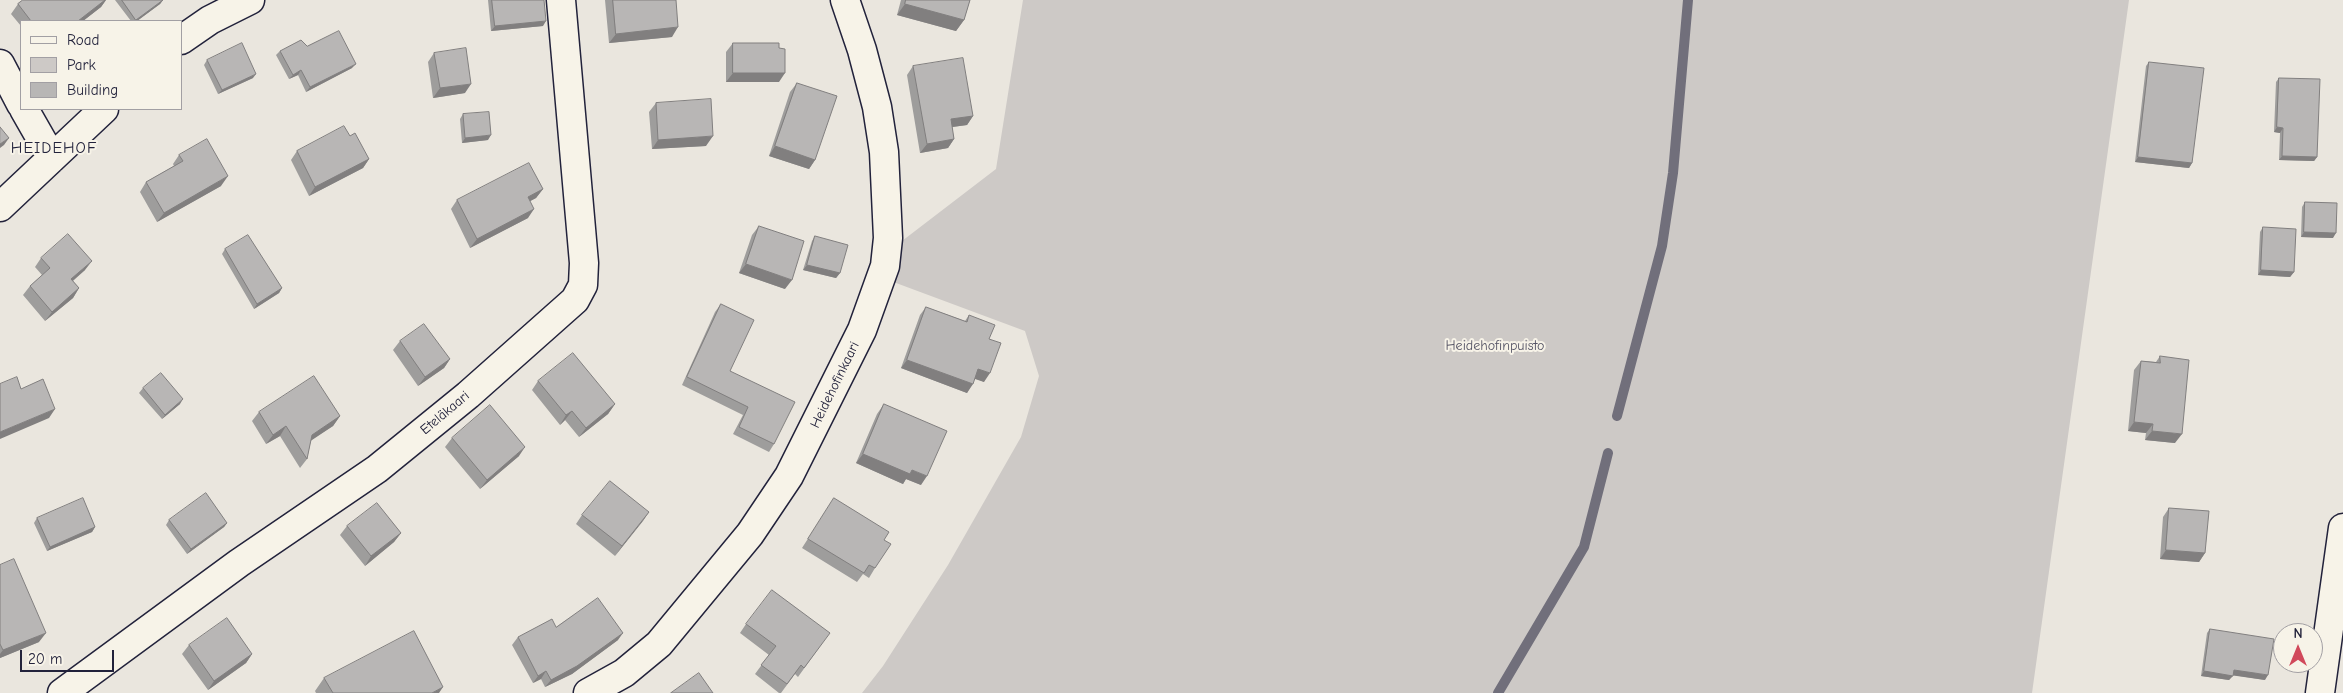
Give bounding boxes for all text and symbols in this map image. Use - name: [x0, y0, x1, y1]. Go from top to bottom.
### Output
- legend: [20, 20, 182, 110]
- text: Road: [67, 31, 99, 49]
- text: Park: [67, 56, 96, 74]
- text: Building: [67, 81, 118, 99]
- district label: HEIDEHOF: [10, 138, 98, 158]
- park label: Heidehofinpuisto: [1445, 338, 1545, 354]
- street label: Heidehofinkaari: [807, 339, 863, 431]
- street label: Eteläkaari: [417, 388, 473, 438]
- north arrow: [2273, 623, 2323, 673]
- text: N: [2293, 625, 2303, 642]
- scale bar: [22, 640, 116, 672]
- text: 20 m: [28, 650, 62, 668]

